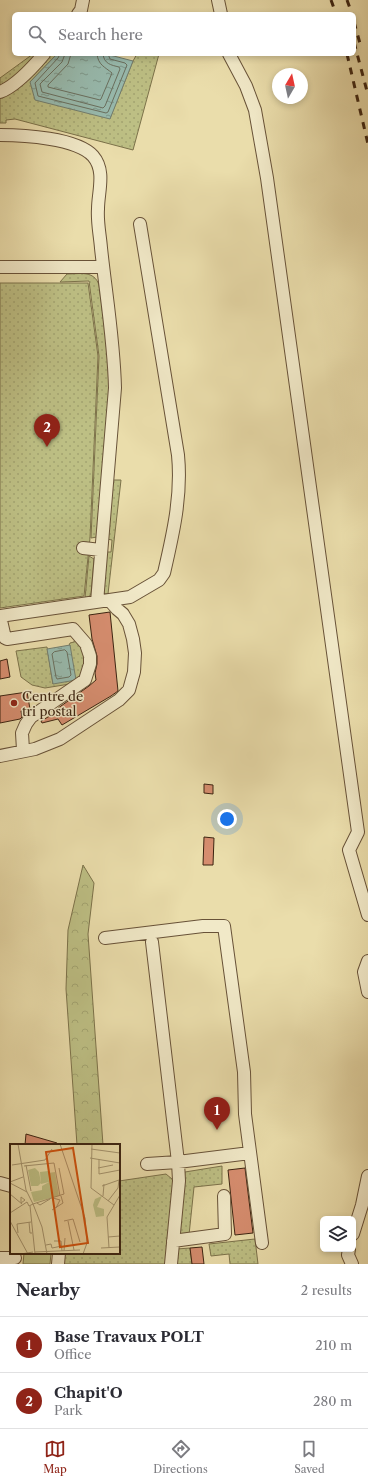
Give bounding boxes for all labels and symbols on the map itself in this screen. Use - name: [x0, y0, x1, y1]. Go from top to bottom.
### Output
- north arrow: [272, 68, 308, 104]
- pin: 2: [34, 414, 60, 447]
- place label: Centre de tri postal: [22, 688, 83, 719]
- marker: Centre de tri postal: [9, 698, 19, 708]
- your location: [217, 809, 237, 829]
- pin: 1: [204, 1097, 230, 1130]
- inset map: [10, 1144, 120, 1254]

